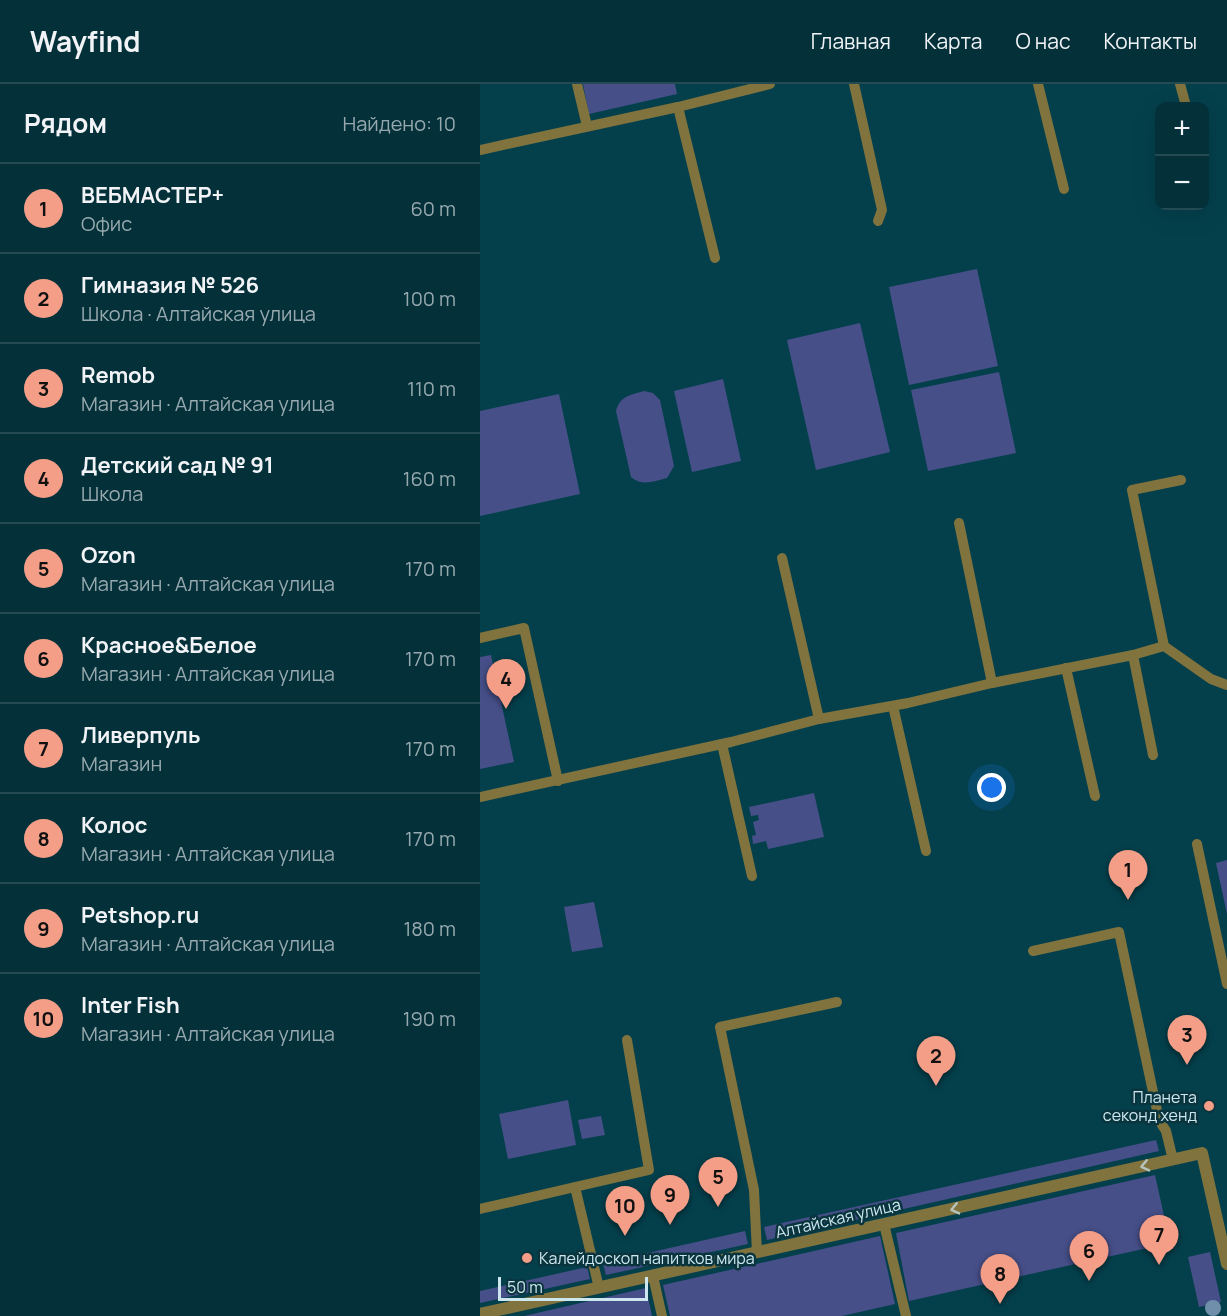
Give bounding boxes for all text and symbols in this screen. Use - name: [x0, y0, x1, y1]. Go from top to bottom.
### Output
- text: Wayfind: [30, 22, 140, 60]
- text: Главная: [811, 27, 891, 55]
- text: Карта: [924, 27, 982, 55]
- text: О нас: [1015, 27, 1071, 55]
- text: Контакты: [1104, 27, 1197, 55]
- map controls: [1155, 102, 1209, 210]
- button: +: [1155, 102, 1209, 156]
- text: Рядом: [24, 105, 107, 141]
- text: Найдено: 10: [343, 110, 456, 137]
- button: −: [1155, 156, 1209, 210]
- text: ВЕБМАСТЕР+: [81, 180, 224, 210]
- text: 1: [39, 195, 48, 222]
- text: 60 m: [410, 195, 456, 222]
- text: Офис: [81, 210, 132, 237]
- text: Гимназия № 526: [81, 270, 259, 300]
- text: 2: [38, 285, 49, 312]
- text: 100 m: [403, 285, 456, 312]
- text: Школа · Алтайская улица: [81, 300, 316, 327]
- text: Remob: [81, 360, 155, 390]
- text: 3: [38, 375, 49, 402]
- text: 110 m: [407, 375, 456, 402]
- text: Магазин · Алтайская улица: [81, 390, 335, 417]
- text: Детский сад № 91: [81, 450, 274, 480]
- text: 4: [37, 465, 50, 492]
- text: 160 m: [403, 465, 456, 492]
- text: Школа: [81, 480, 143, 507]
- text: Ozon: [81, 540, 136, 570]
- text: 5: [38, 555, 49, 582]
- text: 170 m: [405, 555, 456, 582]
- text: Магазин · Алтайская улица: [81, 570, 335, 597]
- text: Красное&Белое: [81, 630, 257, 660]
- text: 6: [37, 645, 50, 672]
- text: 170 m: [405, 645, 456, 672]
- text: Магазин · Алтайская улица: [81, 660, 335, 687]
- pin: 4: [486, 660, 526, 709]
- text: Ливерпуль: [81, 720, 200, 750]
- text: 7: [38, 735, 49, 762]
- text: 170 m: [405, 735, 456, 762]
- text: Магазин: [81, 750, 162, 777]
- your location: [977, 773, 1006, 802]
- text: Колос: [81, 810, 148, 840]
- text: 8: [37, 825, 50, 852]
- text: 170 m: [405, 825, 456, 852]
- text: Магазин · Алтайская улица: [81, 840, 335, 867]
- pin: 1: [1108, 850, 1148, 900]
- text: Petshop.ru: [81, 900, 199, 930]
- text: 9: [37, 915, 50, 942]
- text: 180 m: [403, 915, 456, 942]
- text: Магазин · Алтайская улица: [81, 930, 335, 957]
- text: Inter Fish: [81, 990, 180, 1020]
- text: 10: [33, 1005, 54, 1032]
- text: 190 m: [403, 1005, 456, 1032]
- pin: 3: [1168, 1016, 1206, 1065]
- text: Магазин · Алтайская улица: [81, 1020, 335, 1047]
- pin: 2: [916, 1036, 956, 1086]
- place label: Планета секонд хенд: [1103, 1086, 1197, 1126]
- marker: Планета секонд хенд: [1202, 1099, 1216, 1113]
- pin: 5: [698, 1158, 738, 1207]
- one-way arrow: [1140, 1159, 1150, 1172]
- pin: 9: [650, 1176, 690, 1225]
- pin: 10: [606, 1186, 644, 1236]
- street label: Алтайская улица: [773, 1193, 903, 1243]
- one-way arrow: [950, 1201, 960, 1214]
- pin: 7: [1140, 1216, 1178, 1265]
- pin: 6: [1070, 1232, 1108, 1281]
- place label: Калейдоскоп напитков мира: [539, 1247, 755, 1269]
- marker: Калейдоскоп напитков мира: [520, 1251, 534, 1265]
- pin: 8: [980, 1254, 1020, 1304]
- scale bar: [498, 1274, 648, 1302]
- text: 50 m: [507, 1276, 543, 1298]

